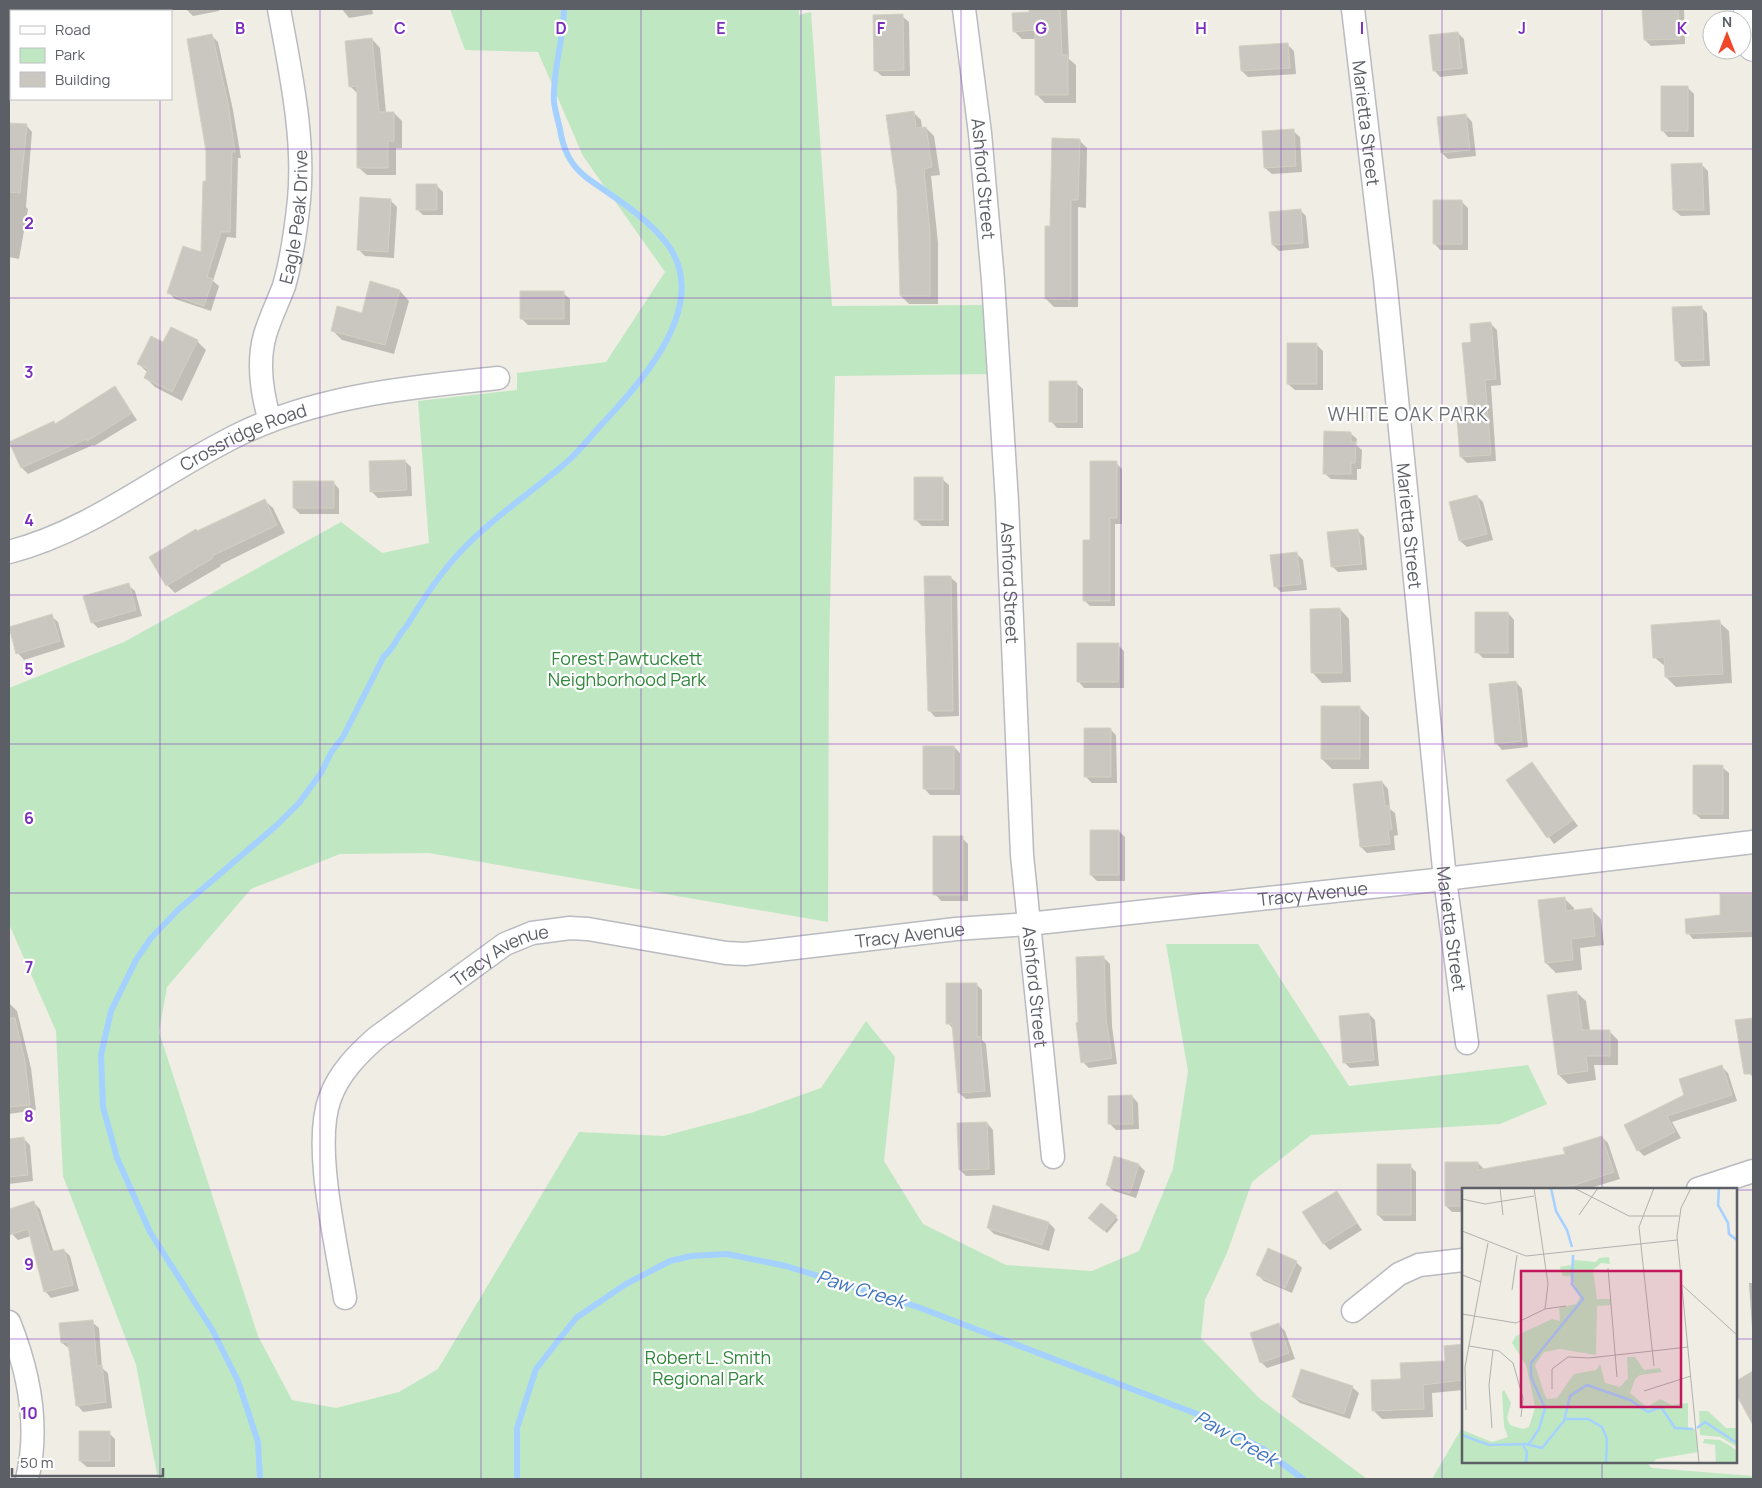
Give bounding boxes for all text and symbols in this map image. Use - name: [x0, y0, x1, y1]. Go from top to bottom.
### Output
- legend: [10, 10, 172, 100]
- north arrow: [1702, 10, 1752, 60]
- text: N: [1722, 12, 1732, 31]
- text: B: [235, 17, 245, 39]
- text: C: [394, 17, 406, 39]
- text: D: [555, 17, 567, 39]
- text: E: [716, 17, 726, 39]
- text: F: [877, 17, 886, 39]
- text: G: [1035, 17, 1047, 39]
- text: H: [1195, 17, 1207, 39]
- text: I: [1360, 17, 1364, 39]
- text: J: [1518, 17, 1526, 39]
- text: K: [1677, 17, 1688, 39]
- text: Road: [55, 19, 91, 40]
- text: Park: [55, 44, 85, 65]
- street label: Marietta Street: [1347, 59, 1386, 187]
- text: Building: [55, 69, 110, 90]
- street label: Ashford Street: [966, 117, 1001, 240]
- street label: Eagle Peak Drive: [273, 149, 312, 287]
- text: 2: [24, 212, 34, 234]
- text: 3: [24, 361, 34, 383]
- street label: Crossridge Road: [175, 397, 309, 476]
- district label: WHITE OAK PARK: [1327, 401, 1489, 427]
- street label: Marietta Street: [1391, 462, 1428, 590]
- text: 4: [24, 509, 34, 531]
- street label: Ashford Street: [996, 522, 1025, 644]
- park label: Forest Pawtuckett Neighborhood Park: [548, 646, 707, 691]
- text: 5: [24, 658, 34, 680]
- text: 6: [24, 807, 34, 829]
- street label: Marietta Street: [1432, 865, 1472, 993]
- street label: Tracy Avenue: [1257, 875, 1369, 911]
- street label: Tracy Avenue: [854, 916, 966, 953]
- street label: Tracy Avenue: [446, 919, 550, 992]
- street label: Ashford Street: [1017, 925, 1054, 1049]
- text: 7: [25, 956, 33, 978]
- text: 8: [24, 1105, 34, 1127]
- inset map: [1462, 1188, 1737, 1463]
- text: 9: [24, 1253, 34, 1275]
- water label: Paw Creek: [813, 1263, 911, 1316]
- park label: Robert L. Smith Regional Park: [645, 1345, 771, 1390]
- text: 10: [20, 1402, 38, 1424]
- water label: Paw Creek: [1190, 1404, 1284, 1473]
- scale bar: [12, 1446, 164, 1478]
- text: 50 m: [20, 1452, 54, 1473]

